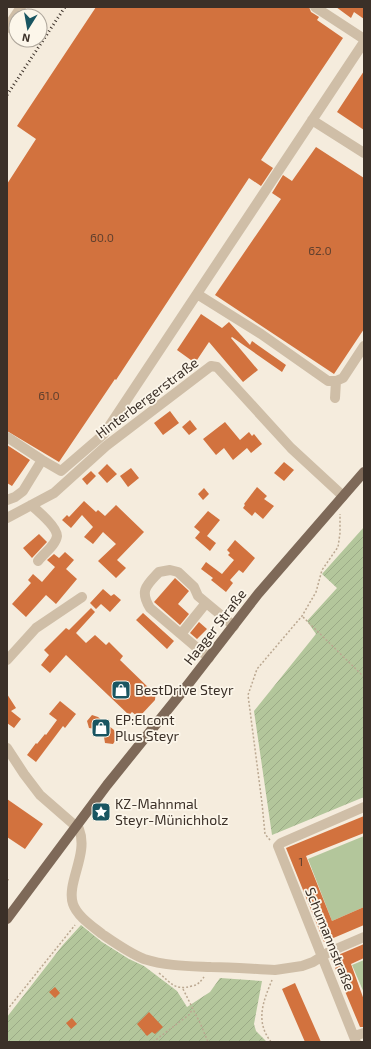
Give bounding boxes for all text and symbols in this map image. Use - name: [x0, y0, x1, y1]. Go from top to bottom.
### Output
- north arrow: [8, 8, 48, 48]
- text: N: [21, 31, 31, 45]
- house number: 60.0: [90, 230, 114, 244]
- house number: 62.0: [308, 243, 332, 257]
- street label: Hinterbergerstraße: [92, 353, 201, 442]
- house number: 61.0: [38, 388, 60, 402]
- street label: Haager Straße: [180, 585, 250, 668]
- shop icon: BestDrive Steyr: [110, 679, 132, 701]
- place label: BestDrive Steyr: [135, 681, 234, 698]
- place label: EP:Elcont Plus Steyr: [115, 711, 180, 744]
- shop icon: EP:Elcont Plus Steyr: [90, 717, 112, 739]
- place label: KZ-Mahnmal Steyr-Münichholz: [115, 795, 228, 828]
- place icon: KZ-Mahnmal Steyr-Münichholz: [90, 801, 112, 823]
- house number: 1: [299, 854, 303, 868]
- street label: Schumannstraße: [302, 885, 359, 993]

